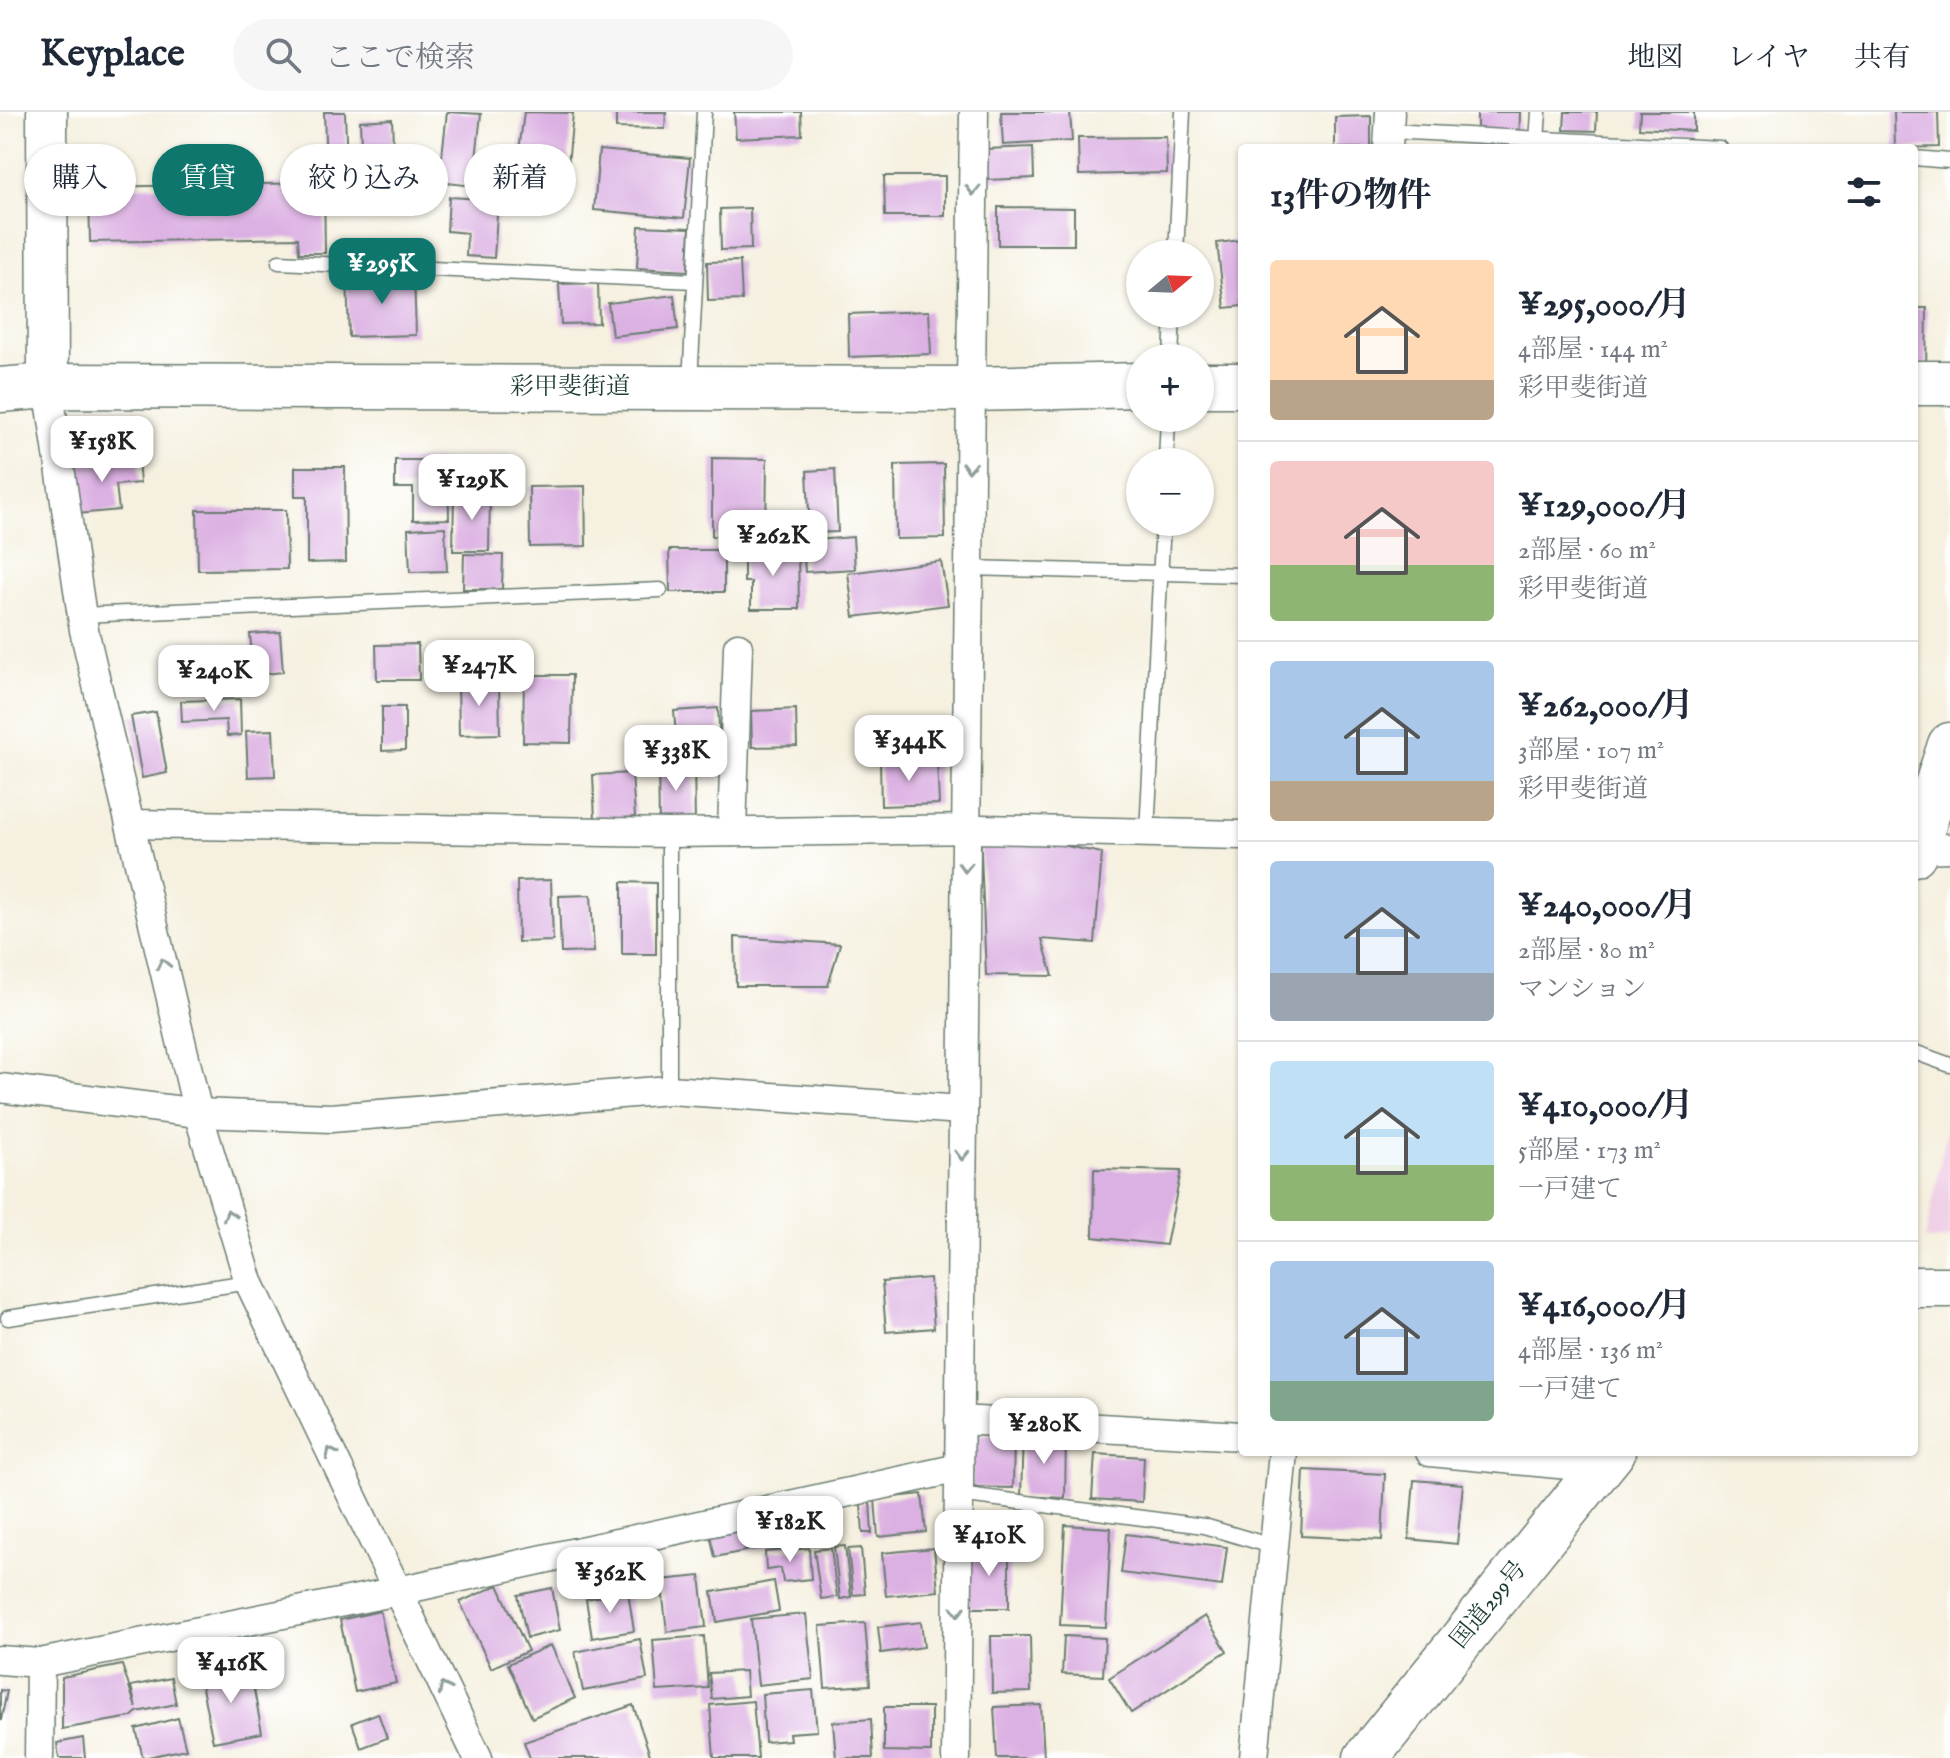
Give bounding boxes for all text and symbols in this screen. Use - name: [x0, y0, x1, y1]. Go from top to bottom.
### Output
- search box: [233, 19, 793, 91]
- text: Keyplace: [40, 31, 185, 79]
- icon: search: [261, 33, 305, 77]
- text: ここで検索: [325, 40, 475, 78]
- text: 地図: [1627, 41, 1683, 76]
- text: レイヤ: [1727, 41, 1810, 76]
- text: 共有: [1854, 41, 1910, 76]
- chip: 購入: [24, 144, 136, 216]
- chip: 賃貸: [152, 144, 264, 216]
- chip: 絞り込み: [280, 144, 448, 216]
- chip: 新着: [464, 144, 576, 216]
- icon: filters: [1842, 170, 1886, 214]
- text: 13件の物件: [1270, 175, 1431, 218]
- one-way arrow: [964, 184, 982, 197]
- pin: ¥295K: [326, 238, 438, 306]
- north arrow: [1126, 240, 1214, 328]
- map controls: [1126, 240, 1214, 536]
- text: ¥295K: [347, 247, 417, 280]
- text: ¥295,000/月: [1518, 284, 1691, 327]
- icon: home: [1334, 292, 1430, 388]
- text: 4部屋 · 144 m²: [1518, 333, 1668, 366]
- button: +: [1126, 344, 1214, 432]
- street label: 彩甲斐街道: [510, 372, 630, 403]
- text: 彩甲斐街道: [1518, 372, 1648, 405]
- pin: ¥158K: [46, 416, 158, 484]
- text: ¥158K: [68, 425, 136, 458]
- button: −: [1126, 448, 1214, 536]
- pin: ¥129K: [416, 454, 528, 522]
- one-way arrow: [960, 461, 977, 474]
- text: ¥129K: [437, 463, 508, 496]
- text: ¥129,000/月: [1518, 485, 1691, 528]
- icon: home: [1334, 493, 1430, 589]
- pin: ¥262K: [717, 510, 829, 578]
- text: ¥262K: [736, 519, 810, 552]
- text: 2部屋 · 60 m²: [1518, 534, 1656, 567]
- text: 彩甲斐街道: [1518, 573, 1648, 606]
- pin: ¥247K: [423, 640, 535, 708]
- pin: ¥240K: [158, 645, 270, 713]
- text: ¥247K: [442, 649, 516, 682]
- text: ¥240K: [176, 654, 252, 687]
- text: ¥262,000/月: [1518, 685, 1694, 728]
- icon: home: [1334, 693, 1430, 789]
- pin: ¥344K: [853, 715, 965, 783]
- text: ¥344K: [873, 724, 945, 757]
- pin: ¥338K: [620, 725, 732, 793]
- text: ¥338K: [642, 734, 710, 767]
- text: 3部屋 · 107 m²: [1518, 734, 1664, 767]
- text: 彩甲斐街道: [1518, 773, 1648, 806]
- one-way arrow: [956, 861, 974, 874]
- text: ¥240,000/月: [1518, 885, 1697, 928]
- icon: home: [1334, 893, 1430, 989]
- text: 2部屋 · 80 m²: [1518, 934, 1655, 967]
- one-way arrow: [155, 957, 172, 971]
- text: マンション: [1518, 973, 1647, 1006]
- text: ¥410,000/月: [1518, 1085, 1693, 1128]
- icon: home: [1334, 1093, 1430, 1189]
- text: 5部屋 · 173 m²: [1518, 1134, 1661, 1167]
- one-way arrow: [953, 1149, 971, 1162]
- text: 一戸建て: [1518, 1173, 1622, 1206]
- one-way arrow: [222, 1209, 238, 1223]
- text: ¥416,000/月: [1518, 1285, 1691, 1328]
- icon: home: [1334, 1293, 1430, 1389]
- text: 4部屋 · 136 m²: [1518, 1334, 1663, 1367]
- text: 一戸建て: [1518, 1373, 1622, 1406]
- pin: ¥280K: [988, 1398, 1100, 1466]
- text: ¥280K: [1008, 1407, 1080, 1440]
- one-way arrow: [326, 1447, 341, 1462]
- pin: ¥182K: [734, 1496, 846, 1564]
- text: ¥182K: [755, 1505, 825, 1538]
- pin: ¥410K: [933, 1510, 1045, 1578]
- text: ¥410K: [953, 1519, 1025, 1552]
- pin: ¥362K: [554, 1547, 666, 1615]
- street label: 国道299号: [1444, 1555, 1534, 1655]
- text: ¥362K: [575, 1556, 645, 1589]
- one-way arrow: [949, 1605, 966, 1618]
- pin: ¥416K: [175, 1637, 287, 1705]
- text: ¥416K: [195, 1646, 267, 1679]
- one-way arrow: [438, 1681, 454, 1696]

